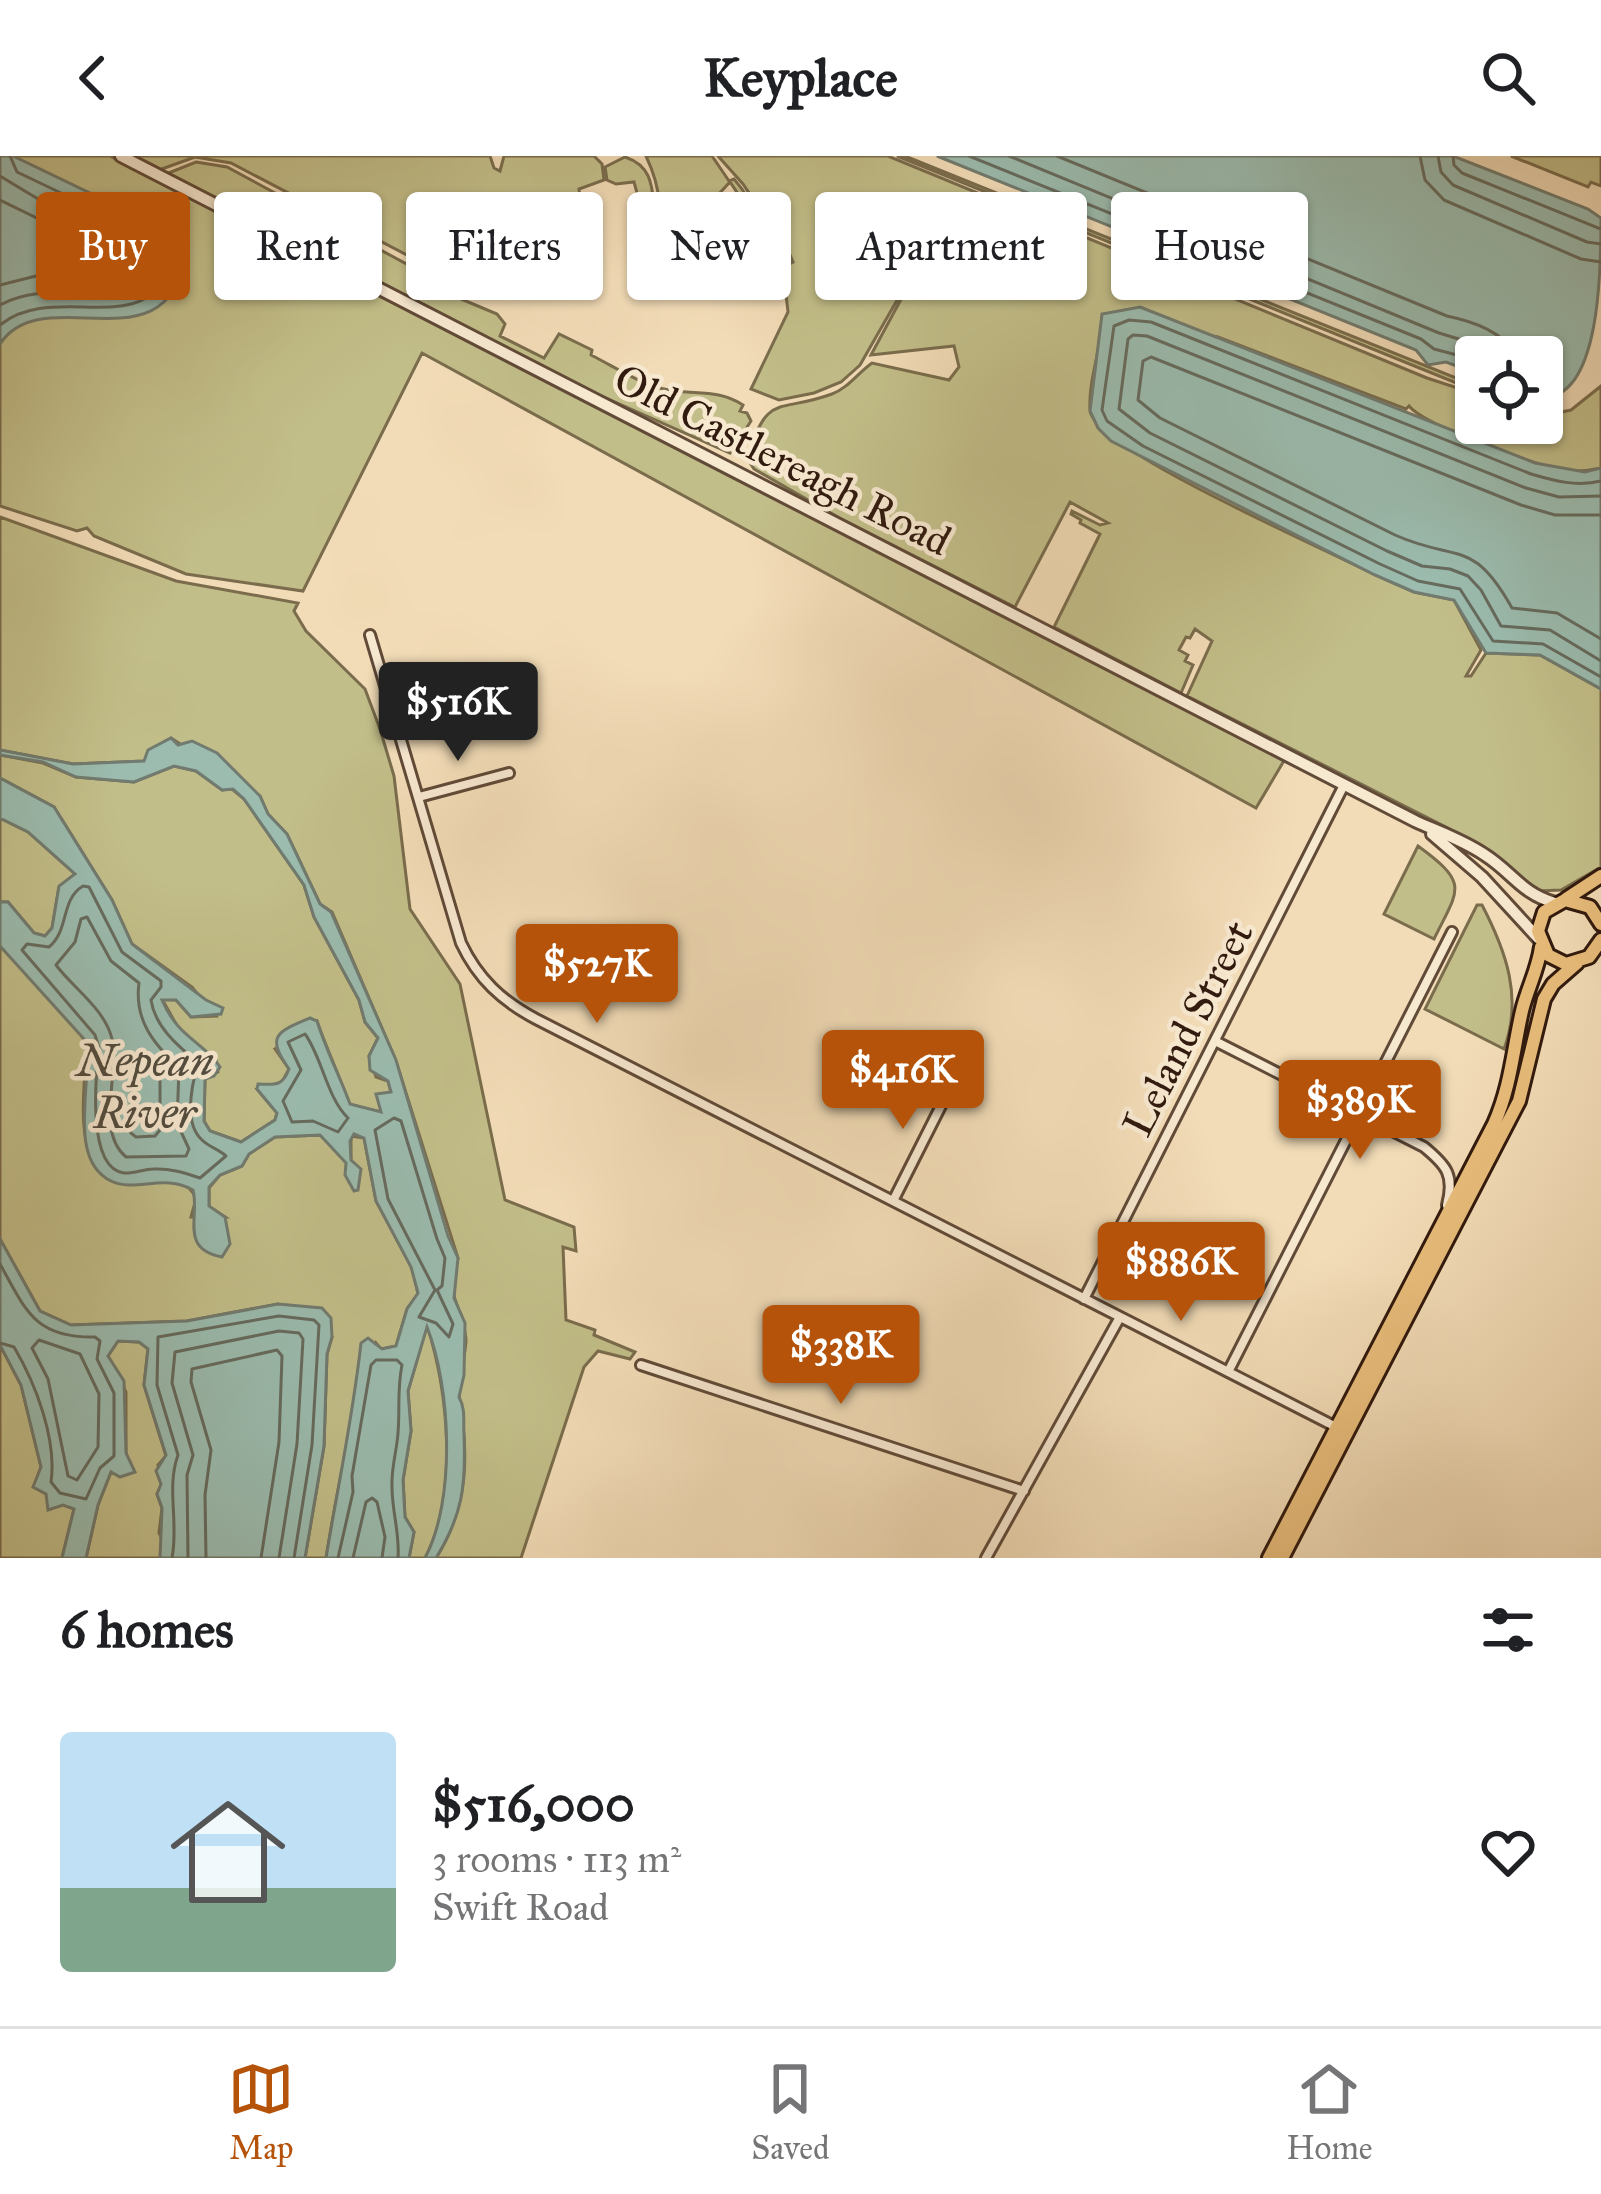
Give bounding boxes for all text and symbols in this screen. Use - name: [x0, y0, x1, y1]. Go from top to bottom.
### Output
- icon: back: [60, 45, 126, 111]
- text: Keyplace: [703, 45, 898, 111]
- icon: search: [1475, 45, 1541, 111]
- chip: Buy: [36, 192, 190, 300]
- chip: Rent: [214, 192, 382, 300]
- chip: Filters: [406, 192, 603, 300]
- chip: New: [627, 192, 791, 300]
- chip: Apartment: [815, 192, 1087, 300]
- chip: House: [1111, 192, 1308, 300]
- map controls: [1455, 336, 1563, 444]
- button: locate: [1455, 336, 1563, 444]
- street label: Old Castlereagh Road: [606, 353, 960, 567]
- pin: $516K: [374, 662, 542, 764]
- text: $516K: [406, 677, 510, 725]
- street label: Leland Street: [1111, 912, 1264, 1145]
- pin: $527K: [513, 924, 681, 1026]
- text: $527K: [543, 939, 651, 987]
- pin: $416K: [819, 1030, 987, 1132]
- water label: Nepean River: [73, 1033, 214, 1140]
- text: $416K: [849, 1045, 957, 1093]
- pin: $389K: [1276, 1060, 1444, 1162]
- text: $389K: [1306, 1075, 1414, 1123]
- pin: $886K: [1097, 1222, 1265, 1324]
- text: $886K: [1125, 1237, 1237, 1285]
- pin: $338K: [757, 1305, 925, 1407]
- text: $338K: [789, 1320, 893, 1368]
- icon: filters: [1475, 1597, 1541, 1663]
- text: 6 homes: [60, 1599, 234, 1661]
- text: $516,000: [432, 1773, 635, 1835]
- icon: home: [156, 1780, 300, 1924]
- icon: heart: [1475, 1819, 1541, 1885]
- text: 3 rooms · 113 m²: [432, 1835, 681, 1883]
- text: Swift Road: [432, 1883, 609, 1931]
- tab: Map: [228, 2056, 294, 2168]
- tab: Saved: [751, 2056, 830, 2168]
- tab: Home: [1286, 2056, 1373, 2168]

